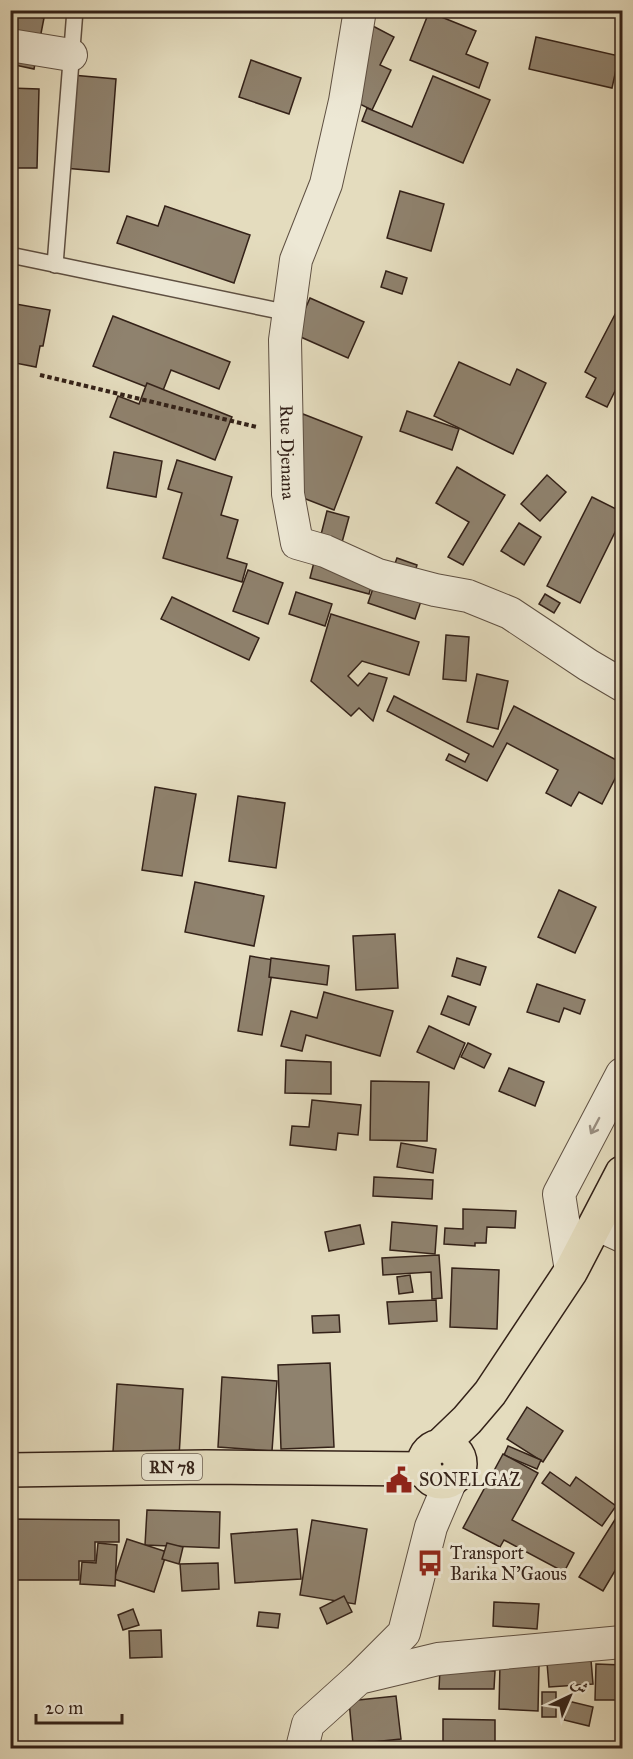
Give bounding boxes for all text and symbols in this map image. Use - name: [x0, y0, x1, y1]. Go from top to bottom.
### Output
- street label: Rue Djenana: [275, 405, 300, 502]
- one-way arrow: [589, 1117, 601, 1134]
- road number: RN 78: [142, 1454, 202, 1480]
- public building icon: SONELGAZ: [384, 1465, 414, 1495]
- place label: SONELGAZ: [419, 1469, 521, 1491]
- place label: Transport Barika N'Gaous: [450, 1542, 567, 1585]
- bus stop icon: Transport Barika N'Gaous: [415, 1548, 445, 1578]
- north arrow: [540, 1666, 600, 1726]
- text: ش: [568, 1673, 592, 1698]
- scale bar: [36, 1687, 122, 1725]
- text: 20 m: [45, 1697, 83, 1719]

